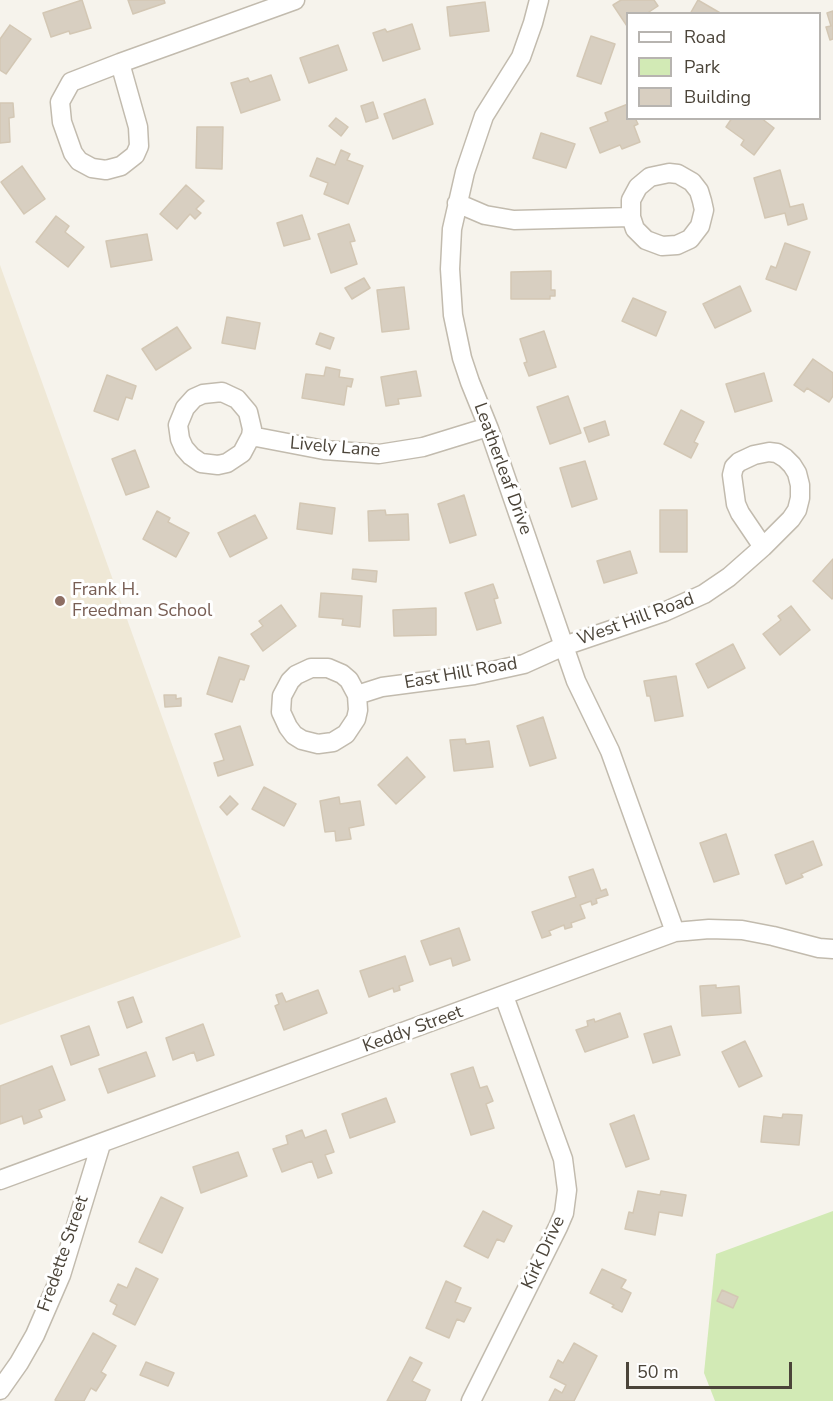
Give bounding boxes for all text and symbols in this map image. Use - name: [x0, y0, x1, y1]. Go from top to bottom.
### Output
- legend: [626, 12, 821, 120]
- text: Road: [684, 25, 726, 49]
- text: Park: [684, 55, 720, 79]
- text: Building: [684, 85, 751, 109]
- street label: Leatherleaf Drive: [468, 400, 536, 538]
- street label: Lively Lane: [289, 433, 381, 463]
- place label: Frank H. Freedman School: [72, 580, 212, 622]
- street label: West Hill Road: [575, 589, 697, 651]
- marker: Frank H. Freedman School: [53, 594, 67, 608]
- street label: East Hill Road: [403, 653, 519, 695]
- street label: Keddy Street: [360, 1002, 466, 1058]
- street label: Fredette Street: [34, 1193, 94, 1315]
- street label: Kirk Drive: [518, 1213, 570, 1293]
- scale bar: [629, 1350, 796, 1388]
- text: 50 m: [637, 1360, 679, 1384]

